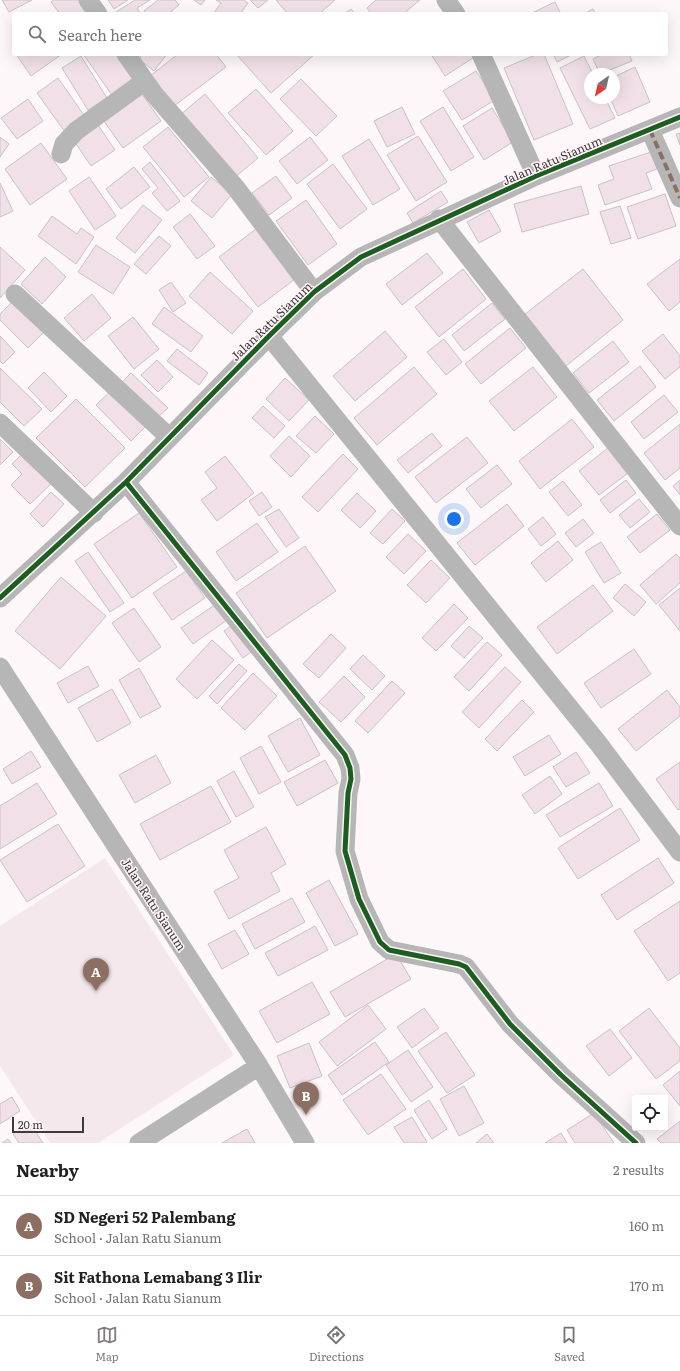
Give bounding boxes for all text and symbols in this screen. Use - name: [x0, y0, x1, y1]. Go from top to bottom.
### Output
- search box: [12, 12, 668, 56]
- icon: search: [26, 23, 48, 45]
- text: Search here: [58, 23, 142, 46]
- north arrow: [584, 68, 620, 104]
- street label: Jalan Ratu Sianum: [499, 131, 605, 189]
- street label: Jalan Ratu Sianum: [226, 277, 316, 365]
- your location: [444, 509, 464, 529]
- street label: Jalan Ratu Sianum: [117, 854, 191, 954]
- pin: A: [83, 958, 109, 991]
- pin: B: [293, 1082, 319, 1115]
- map controls: [632, 1095, 668, 1131]
- button: locate: [632, 1095, 668, 1131]
- scale bar: [12, 1115, 84, 1134]
- text: 20 m: [18, 1116, 43, 1132]
- text: Nearby: [16, 1157, 79, 1182]
- text: 2 results: [613, 1160, 664, 1179]
- text: SD Negeri 52 Palembang: [54, 1205, 236, 1228]
- text: A: [24, 1216, 34, 1235]
- text: 160 m: [629, 1216, 664, 1235]
- text: School · Jalan Ratu Sianum: [54, 1228, 222, 1247]
- text: Sit Fathona Lemabang 3 Ilir: [54, 1265, 262, 1288]
- text: B: [25, 1276, 33, 1295]
- text: 170 m: [630, 1276, 664, 1295]
- text: School · Jalan Ratu Sianum: [54, 1288, 222, 1307]
- tab: Map: [95, 1324, 119, 1364]
- tab: Directions: [309, 1324, 364, 1364]
- tab: Saved: [554, 1324, 585, 1364]

